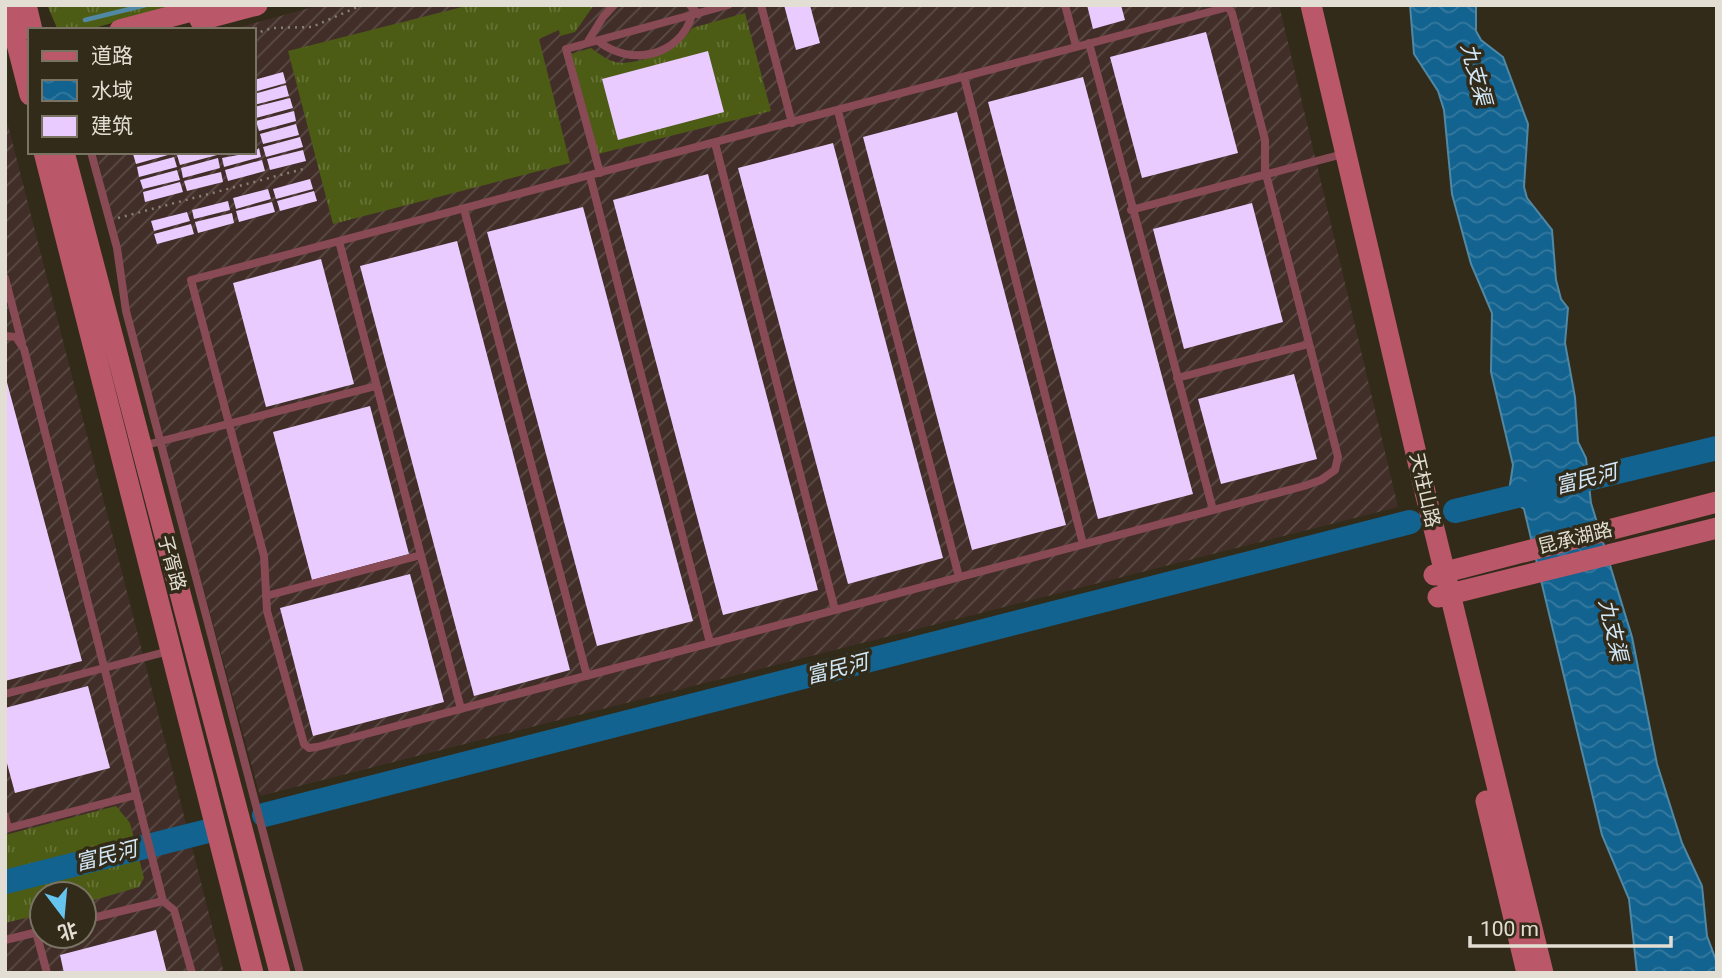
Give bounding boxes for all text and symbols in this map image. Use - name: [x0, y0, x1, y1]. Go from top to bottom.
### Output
- legend: [28, 28, 256, 154]
- water label: 九支渠: [1456, 40, 1497, 110]
- text: 道路: [91, 44, 133, 68]
- text: 水域: [91, 79, 133, 103]
- text: 建筑: [91, 114, 133, 138]
- street label: 天柱山路: [1405, 450, 1445, 530]
- water label: 富民河: [1553, 459, 1623, 498]
- street label: 昆承湖路: [1535, 518, 1615, 558]
- street label: 子胥路: [154, 532, 190, 594]
- water label: 九支渠: [1594, 597, 1632, 666]
- water label: 富民河: [804, 649, 874, 688]
- water label: 富民河: [73, 836, 143, 875]
- north arrow: [28, 880, 98, 950]
- scale bar: [1470, 904, 1671, 948]
- text: 北: [55, 917, 80, 945]
- text: 100 m: [1480, 917, 1539, 941]

